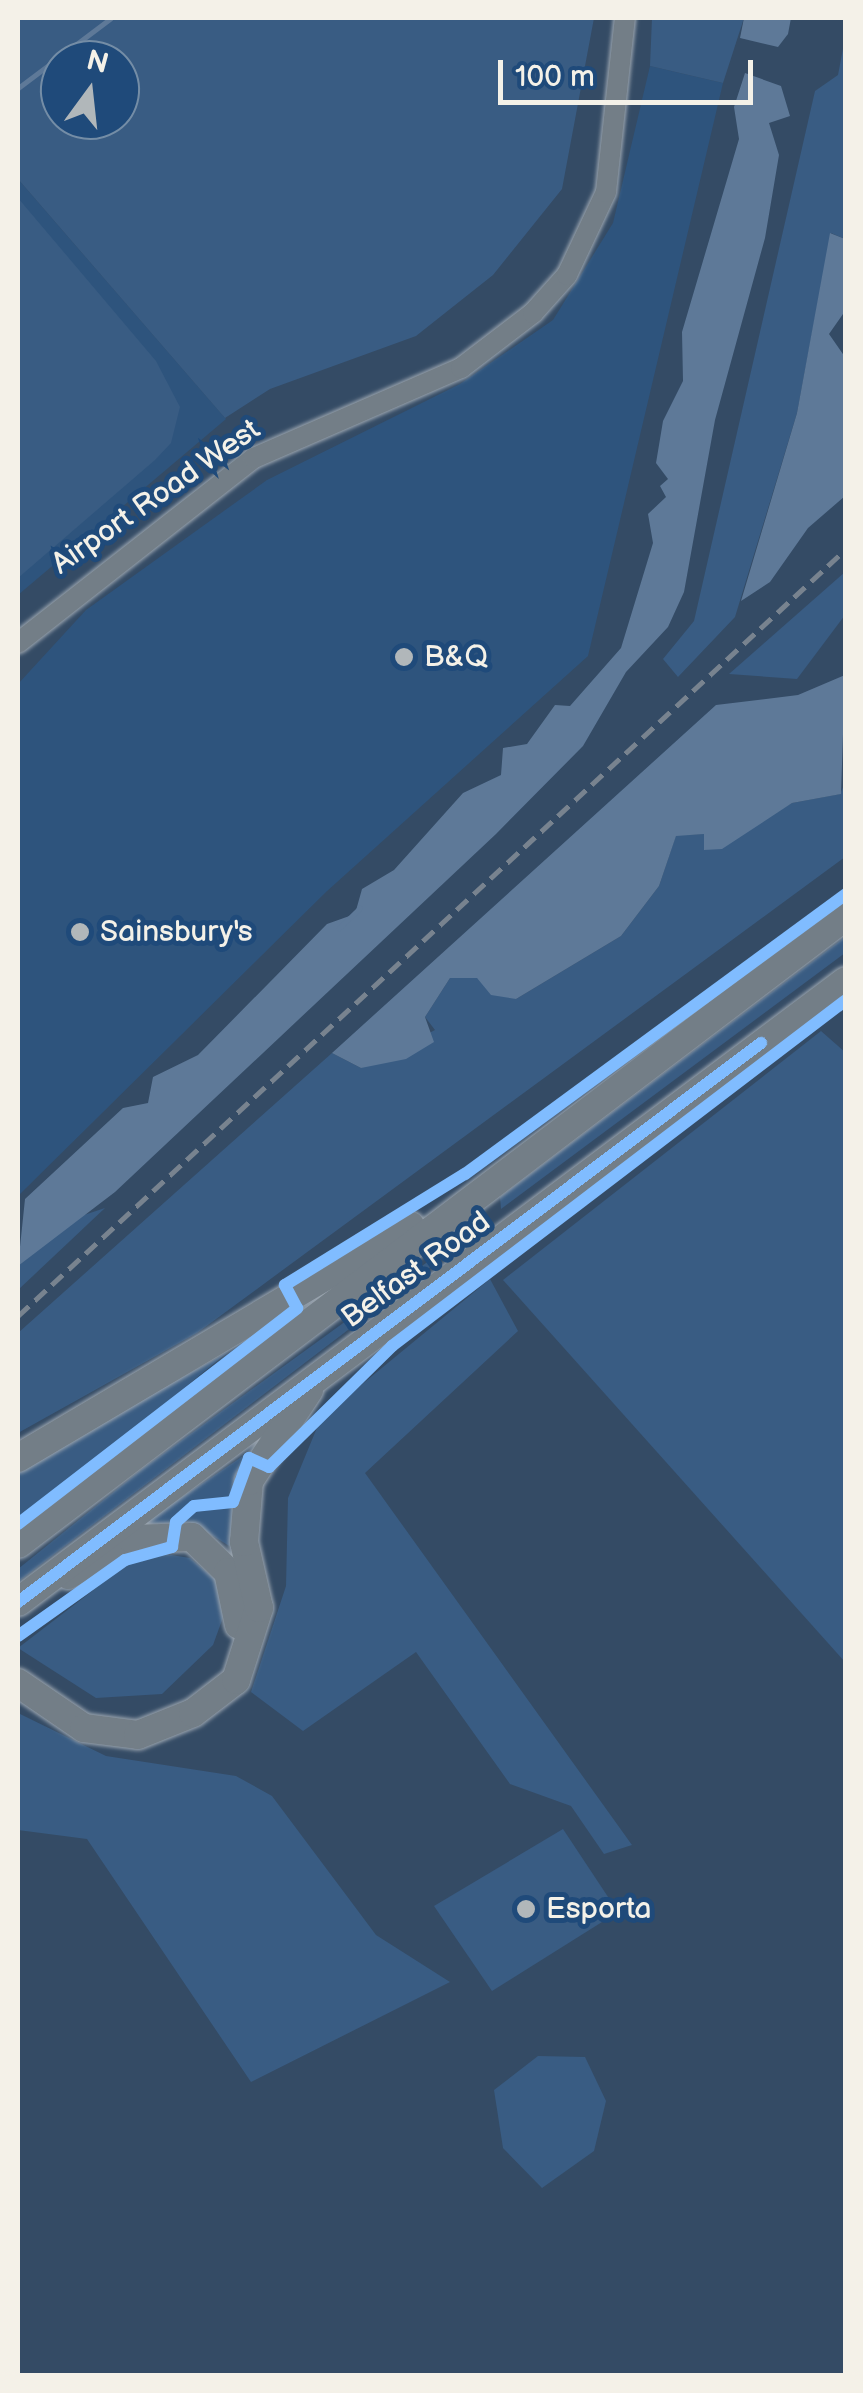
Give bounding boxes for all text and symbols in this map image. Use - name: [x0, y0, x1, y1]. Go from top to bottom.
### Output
- north arrow: [40, 40, 140, 140]
- scale bar: [503, 40, 758, 102]
- text: N: [83, 44, 112, 81]
- text: 100 m: [515, 59, 595, 95]
- street label: Airport Road West: [44, 411, 268, 583]
- place label: B&Q: [424, 639, 488, 675]
- marker: B&Q: [393, 646, 415, 668]
- place label: Sainsbury's: [100, 914, 253, 950]
- marker: Sainsbury's: [69, 921, 91, 943]
- street label: Belfast Road: [335, 1204, 497, 1336]
- place label: Esporta: [546, 1891, 652, 1927]
- marker: Esporta: [515, 1898, 537, 1920]

